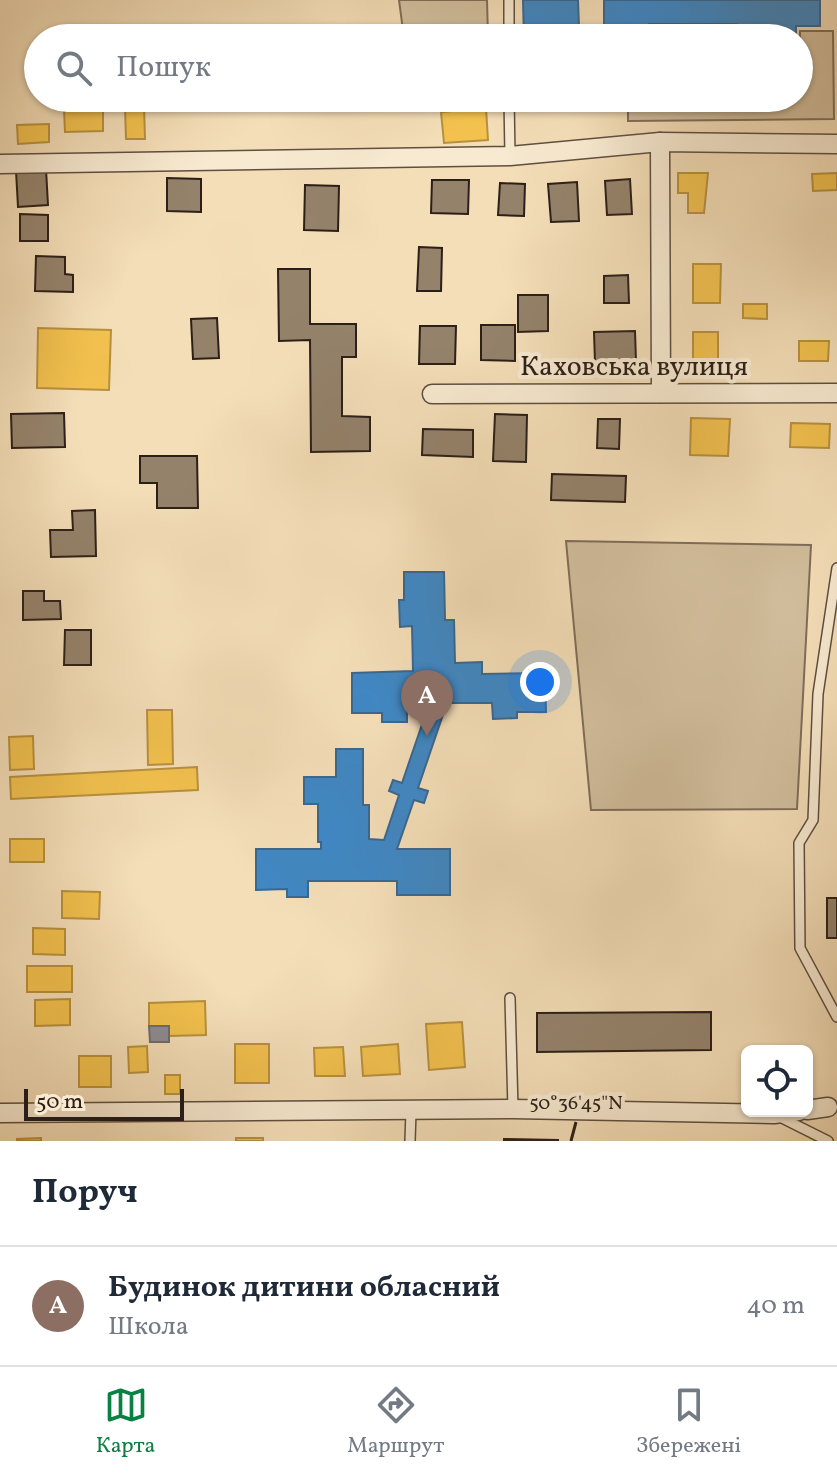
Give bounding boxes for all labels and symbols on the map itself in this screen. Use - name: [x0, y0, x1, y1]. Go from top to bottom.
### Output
- street label: Каховська вулиця: [520, 348, 748, 387]
- your location: [520, 662, 560, 702]
- pin: A: [401, 670, 453, 736]
- scale bar: [24, 1085, 184, 1121]
- text: 50°36'45"N: [529, 1090, 623, 1118]

